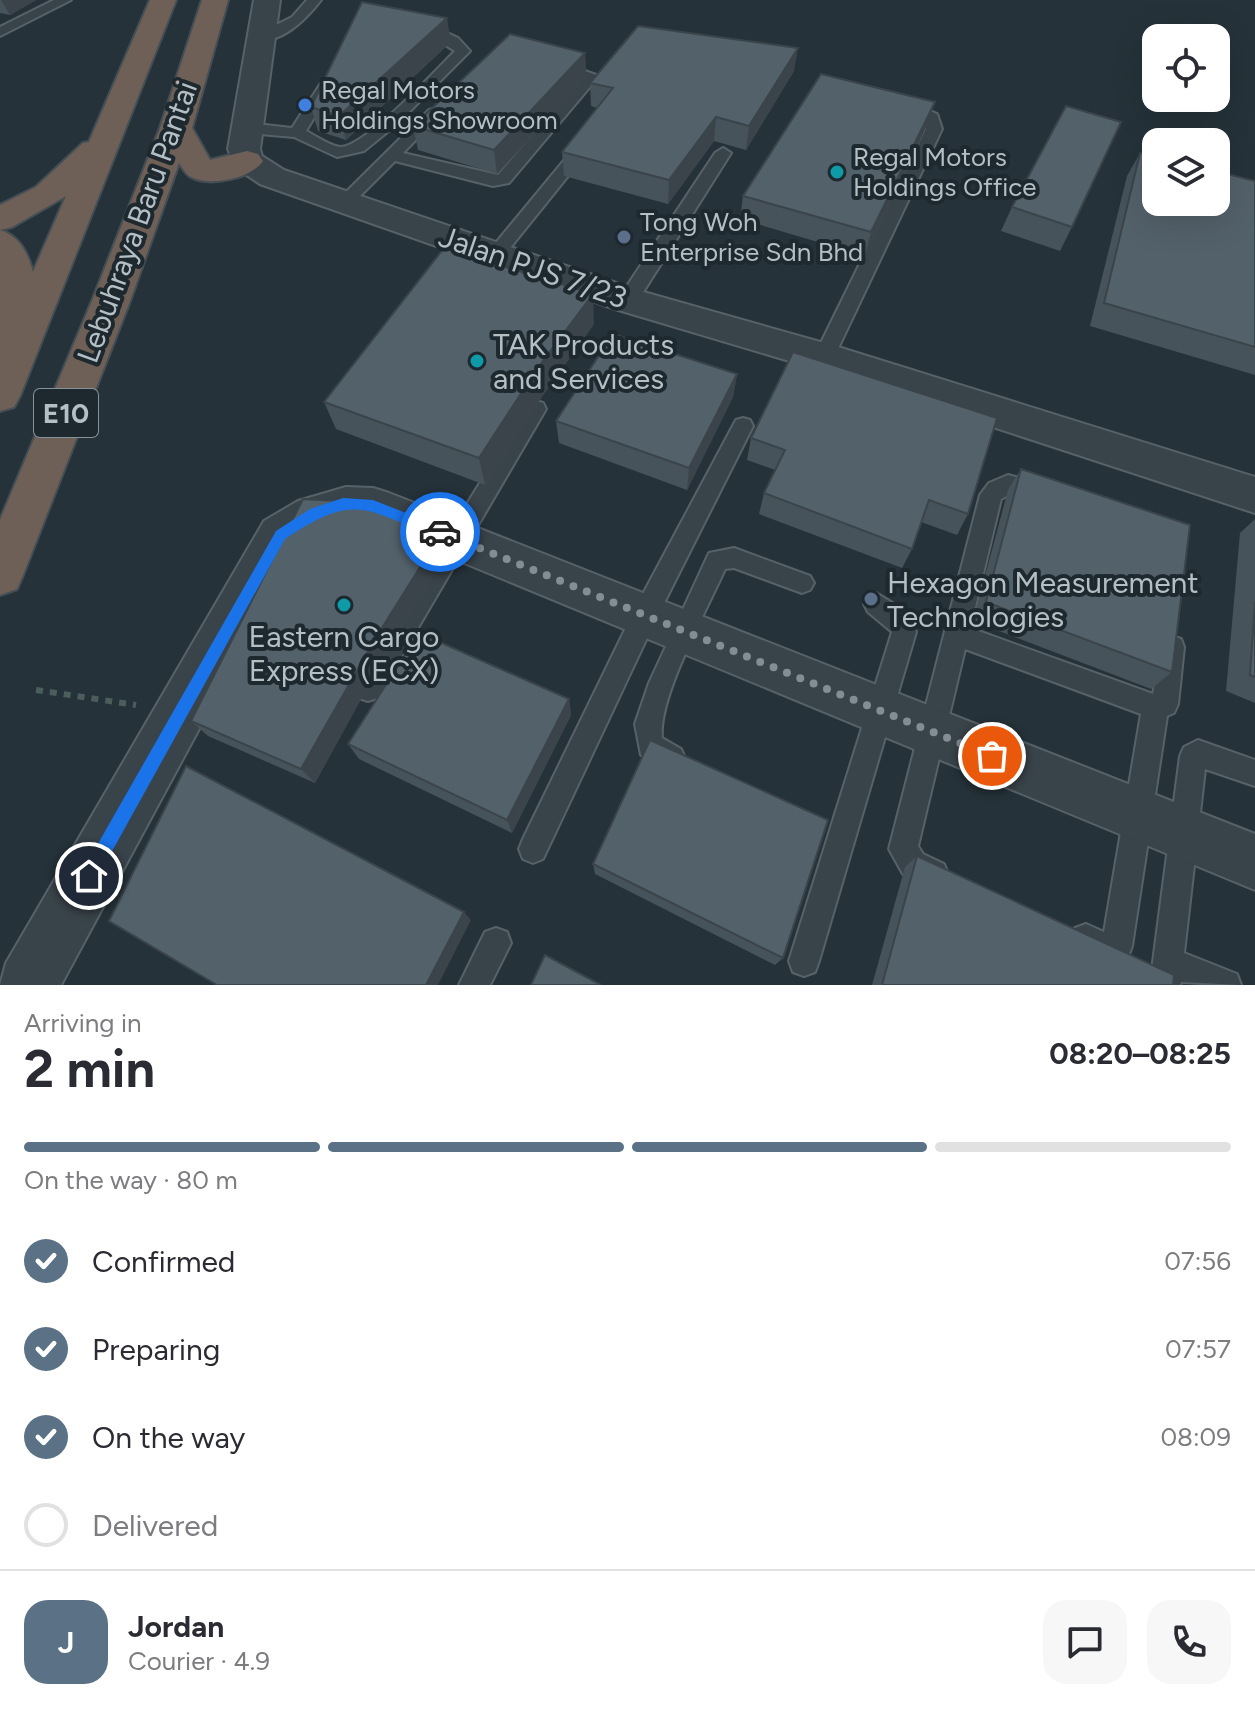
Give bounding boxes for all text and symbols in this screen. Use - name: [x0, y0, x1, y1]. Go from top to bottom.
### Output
- map controls: [1142, 24, 1230, 216]
- button: locate: [1142, 24, 1230, 112]
- place label: Regal Motors Holdings Showroom: [321, 74, 558, 136]
- street label: Lebuhraya Baru Pantai: [69, 76, 205, 368]
- marker: Regal Motors Holdings Showroom: [296, 96, 314, 114]
- button: layers: [1142, 128, 1230, 216]
- place label: Regal Motors Holdings Office: [853, 141, 1037, 203]
- marker: Regal Motors Holdings Office: [828, 163, 846, 181]
- place label: Tong Woh Enterprise Sdn Bhd: [640, 206, 863, 268]
- street label: Jalan PJS 7/23: [434, 218, 632, 316]
- marker: Tong Woh Enterprise Sdn Bhd: [615, 228, 633, 246]
- place label: TAK Products and Services: [493, 326, 674, 397]
- marker: TAK Products and Services: [468, 352, 486, 370]
- road number: E10: [34, 389, 98, 437]
- courier: [400, 492, 480, 572]
- icon: car: [418, 510, 462, 554]
- place label: Hexagon Measurement Technologies: [887, 564, 1199, 635]
- marker: Hexagon Measurement Technologies: [862, 590, 880, 608]
- marker: Eastern Cargo Express (ECX): [335, 596, 353, 614]
- place label: Eastern Cargo Express (ECX): [248, 618, 440, 689]
- pin: [958, 722, 1026, 790]
- icon: bag: [970, 734, 1014, 778]
- pin: [55, 842, 123, 910]
- icon: home: [67, 854, 111, 898]
- text: Arriving in: [24, 1007, 142, 1039]
- text: 08:20–08:25: [1049, 1035, 1231, 1072]
- text: 2 min: [24, 1038, 155, 1100]
- text: On the way · 80 m: [24, 1164, 238, 1196]
- icon: check: [24, 1239, 68, 1283]
- text: Confirmed: [92, 1243, 235, 1280]
- text: 07:56: [1164, 1245, 1231, 1277]
- icon: check: [24, 1327, 68, 1371]
- text: Preparing: [92, 1331, 220, 1368]
- text: 07:57: [1165, 1333, 1231, 1365]
- icon: check: [24, 1415, 68, 1459]
- text: On the way: [92, 1419, 245, 1456]
- text: 08:09: [1160, 1421, 1231, 1453]
- text: Delivered: [92, 1507, 218, 1544]
- button: chat: [1043, 1600, 1127, 1684]
- button: phone: [1147, 1600, 1231, 1684]
- text: Jordan: [128, 1608, 224, 1645]
- text: J: [58, 1624, 74, 1661]
- text: Courier · 4.9: [128, 1645, 270, 1677]

